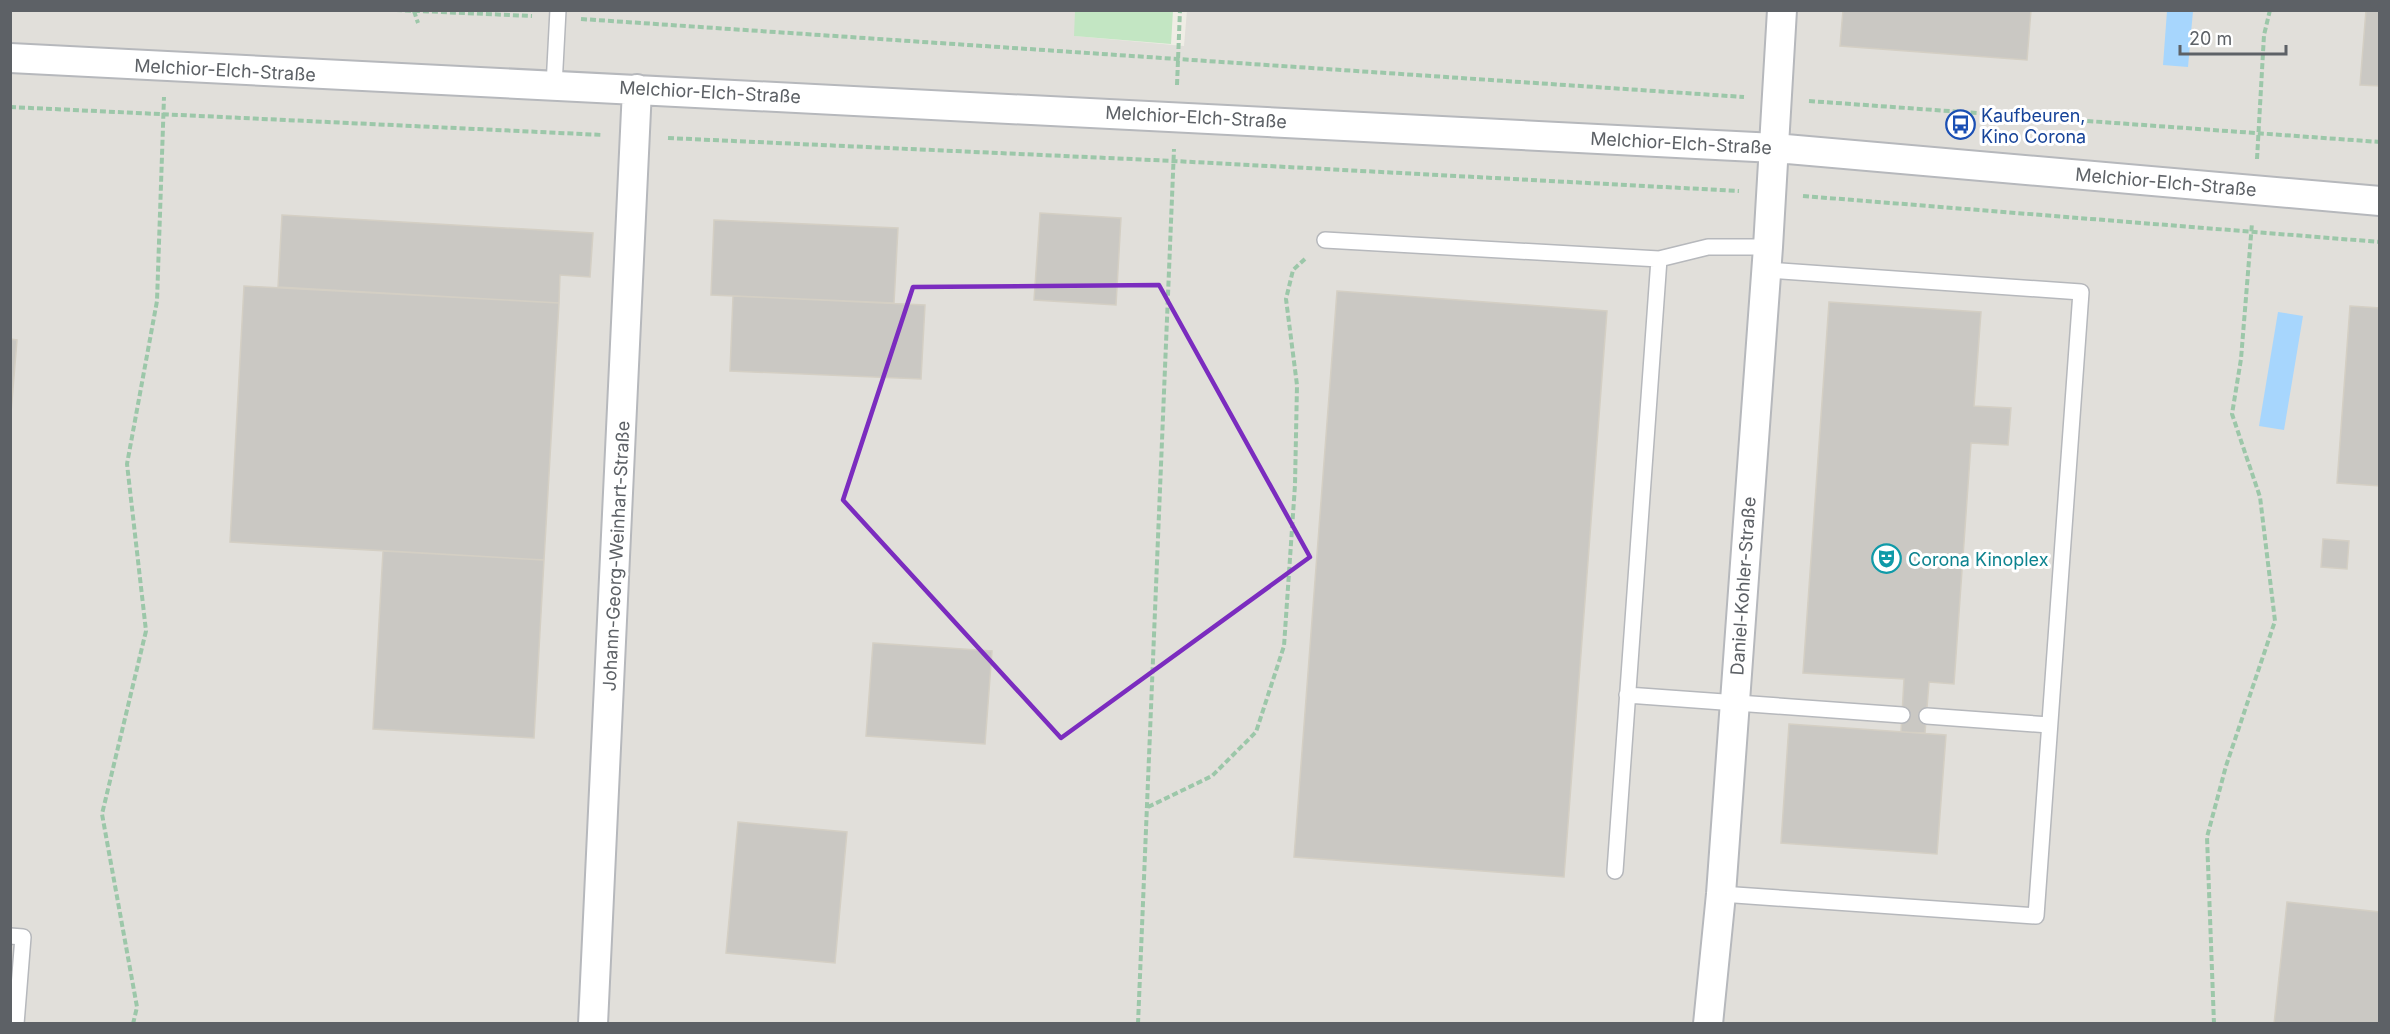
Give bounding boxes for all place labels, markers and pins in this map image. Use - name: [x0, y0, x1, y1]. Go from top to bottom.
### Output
- place label: Kaufbeuren, Kino Corona: [1981, 105, 2086, 147]
- bus stop icon: Kaufbeuren, Kino Corona: [1944, 109, 1976, 141]
- theatre icon: Corona Kinoplex: [1871, 543, 1903, 575]
- place label: Corona Kinoplex: [1908, 549, 2049, 570]

